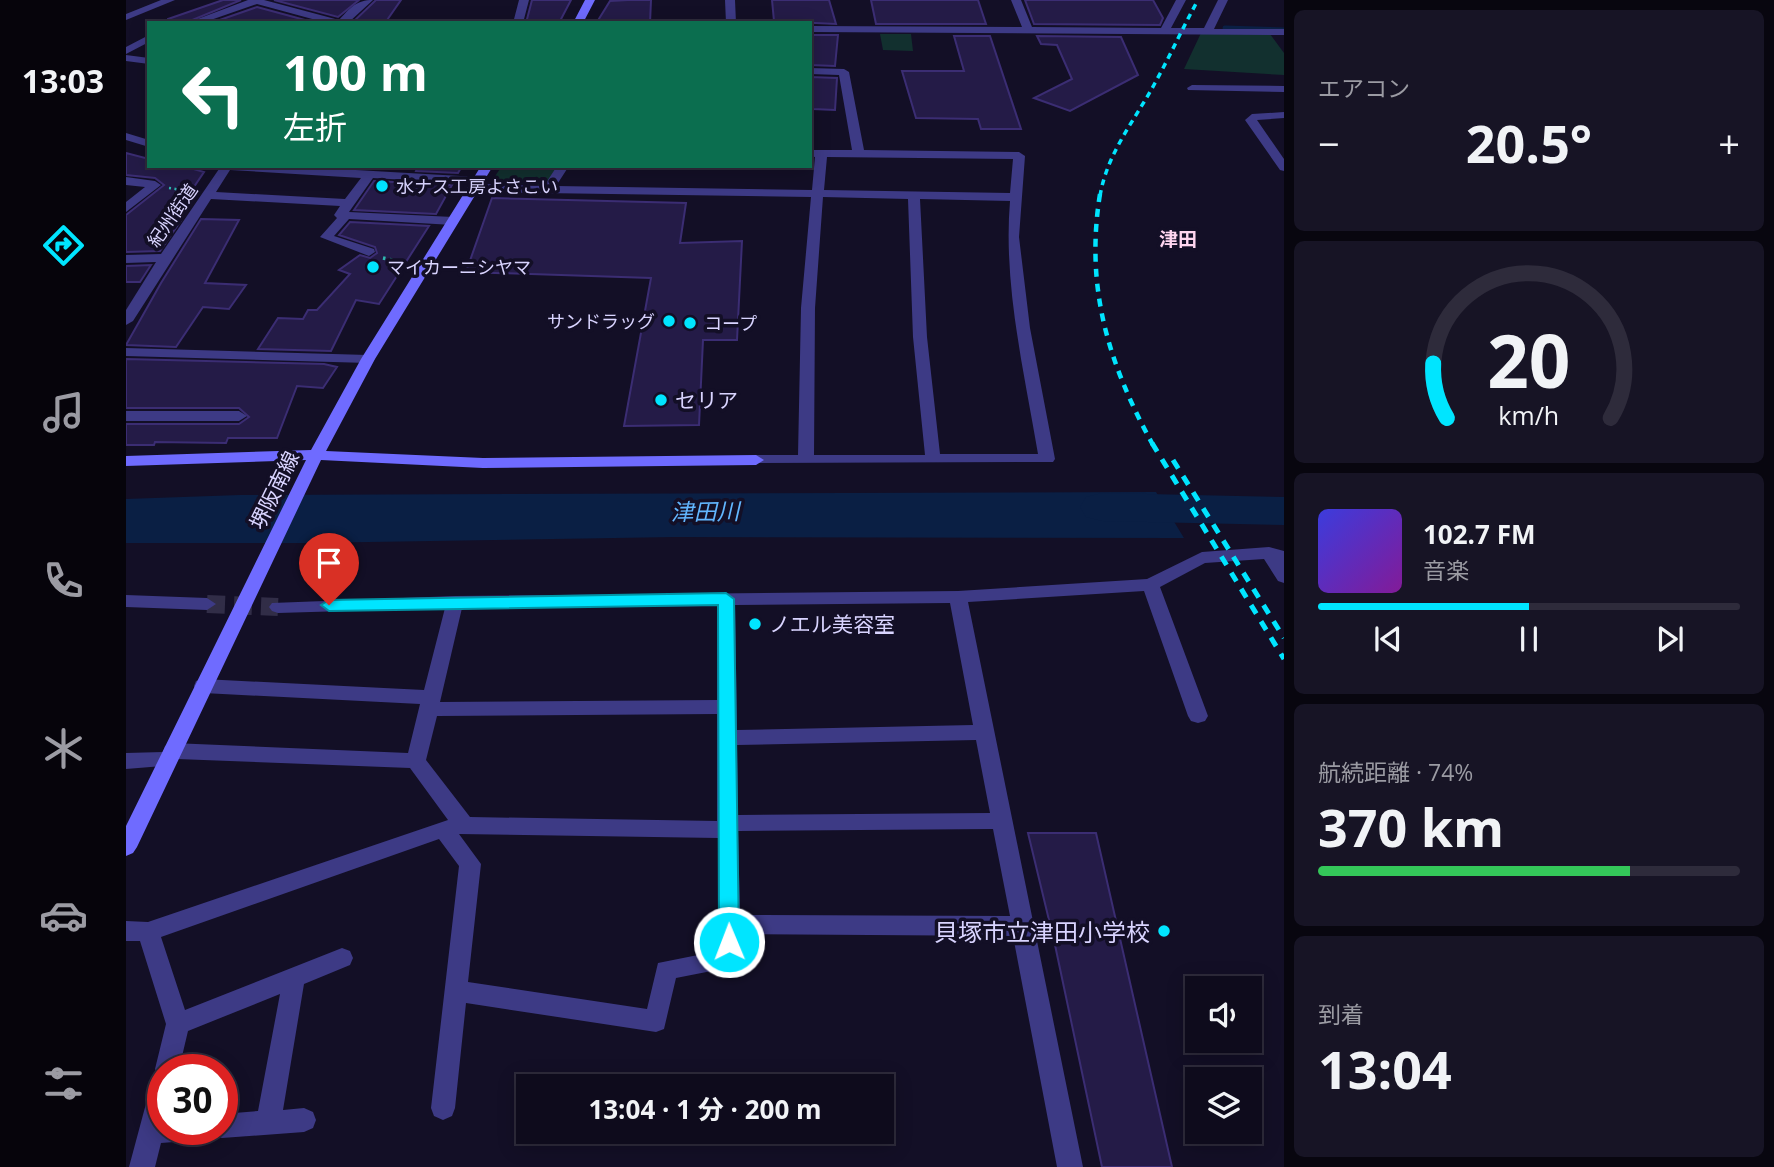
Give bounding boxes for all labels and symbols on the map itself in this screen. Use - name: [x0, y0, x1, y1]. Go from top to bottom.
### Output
- place label: 水ナス工房よさこい: [396, 174, 558, 198]
- marker: 水ナス工房よさこい: [374, 178, 390, 194]
- street label: 紀州街道: [142, 179, 202, 251]
- district label: 津田: [1159, 226, 1197, 252]
- place label: マイカーニシヤマ: [387, 255, 531, 279]
- marker: マイカーニシヤマ: [365, 259, 381, 275]
- place label: サンドラッグ: [547, 309, 655, 333]
- place label: コープ: [704, 311, 757, 335]
- marker: サンドラッグ: [661, 313, 677, 329]
- marker: コープ: [682, 315, 698, 331]
- place label: セリア: [675, 386, 738, 414]
- marker: セリア: [653, 392, 669, 408]
- street label: 堺阪南線: [243, 446, 305, 534]
- water label: 津田川: [670, 494, 743, 528]
- pin: [299, 533, 359, 605]
- place label: ノエル美容室: [769, 610, 895, 638]
- marker: ノエル美容室: [747, 616, 763, 632]
- position arrow: [692, 905, 766, 979]
- place label: 貝塚市立津田小学校: [934, 915, 1150, 948]
- marker: 貝塚市立津田小学校: [1156, 923, 1172, 939]
- speed limit sign: 30: [147, 1054, 238, 1145]

